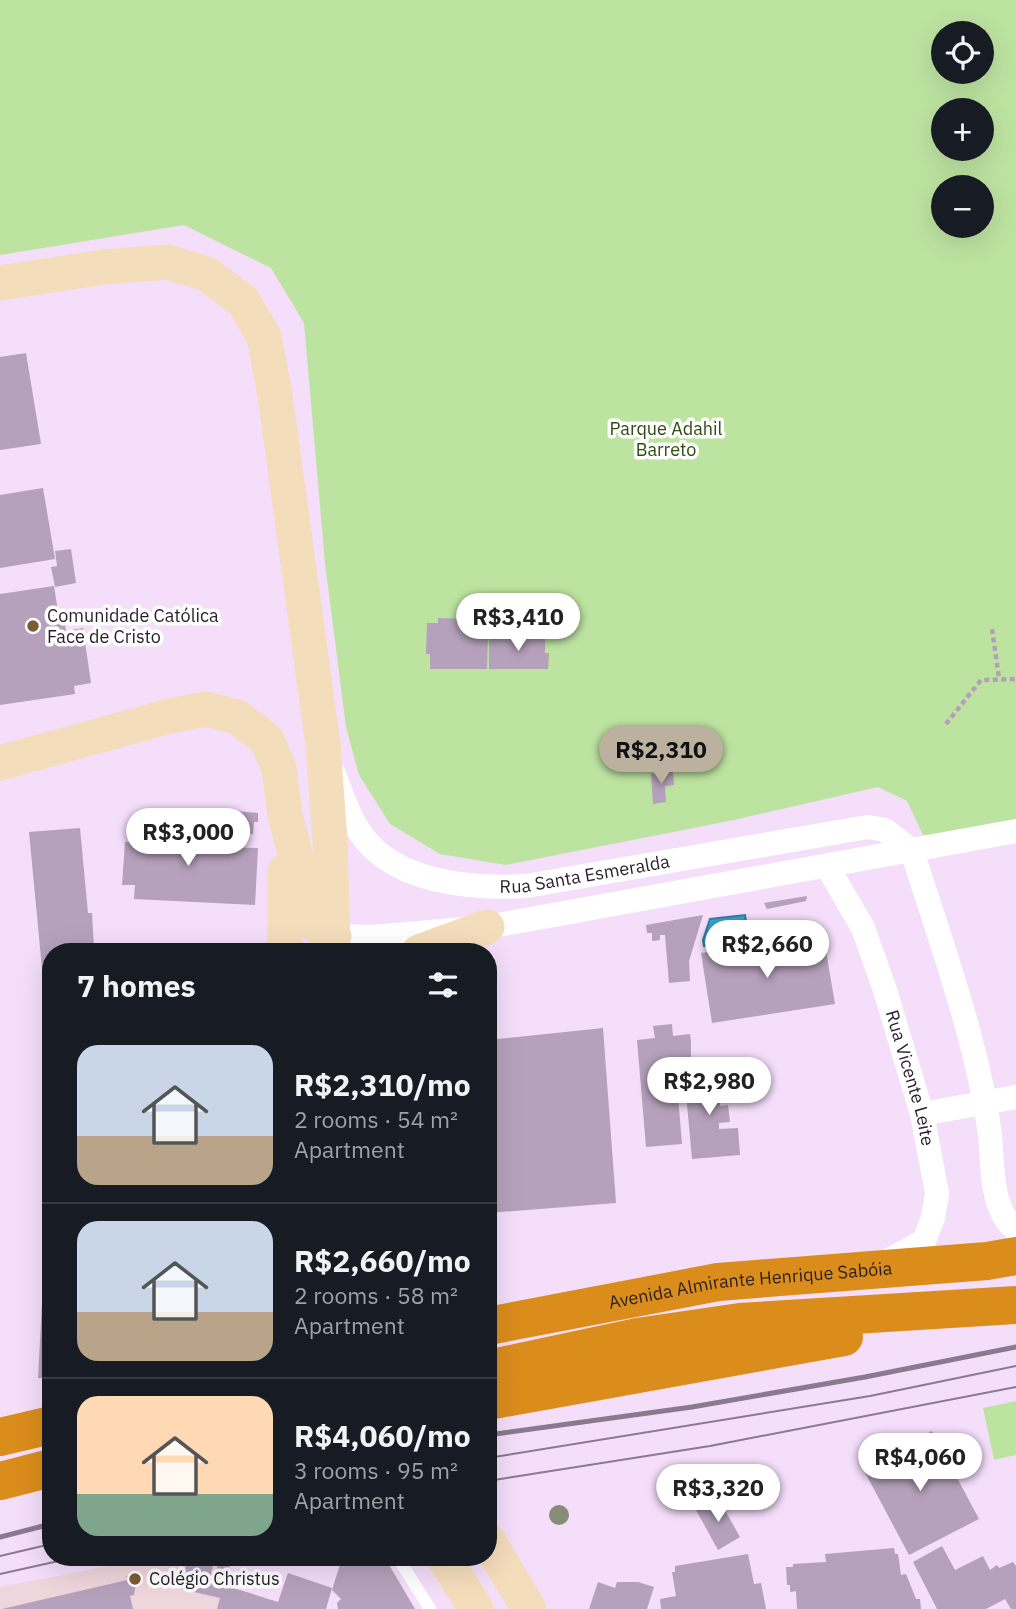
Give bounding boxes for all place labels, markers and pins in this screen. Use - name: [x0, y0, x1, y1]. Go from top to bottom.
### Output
- pin: R$3,410: [453, 594, 583, 653]
- place label: Comunidade Católica Face de Cristo: [47, 604, 219, 648]
- marker: Comunidade Católica Face de Cristo: [25, 618, 41, 634]
- pin: R$2,310: [596, 726, 726, 786]
- pin: R$3,000: [123, 808, 253, 868]
- pin: R$2,660: [702, 920, 832, 980]
- pin: R$2,980: [644, 1058, 774, 1117]
- pin: R$4,060: [855, 1434, 985, 1493]
- pin: R$3,320: [653, 1464, 783, 1524]
- place label: Colégio Christus: [149, 1567, 280, 1590]
- marker: Colégio Christus: [127, 1571, 143, 1587]

